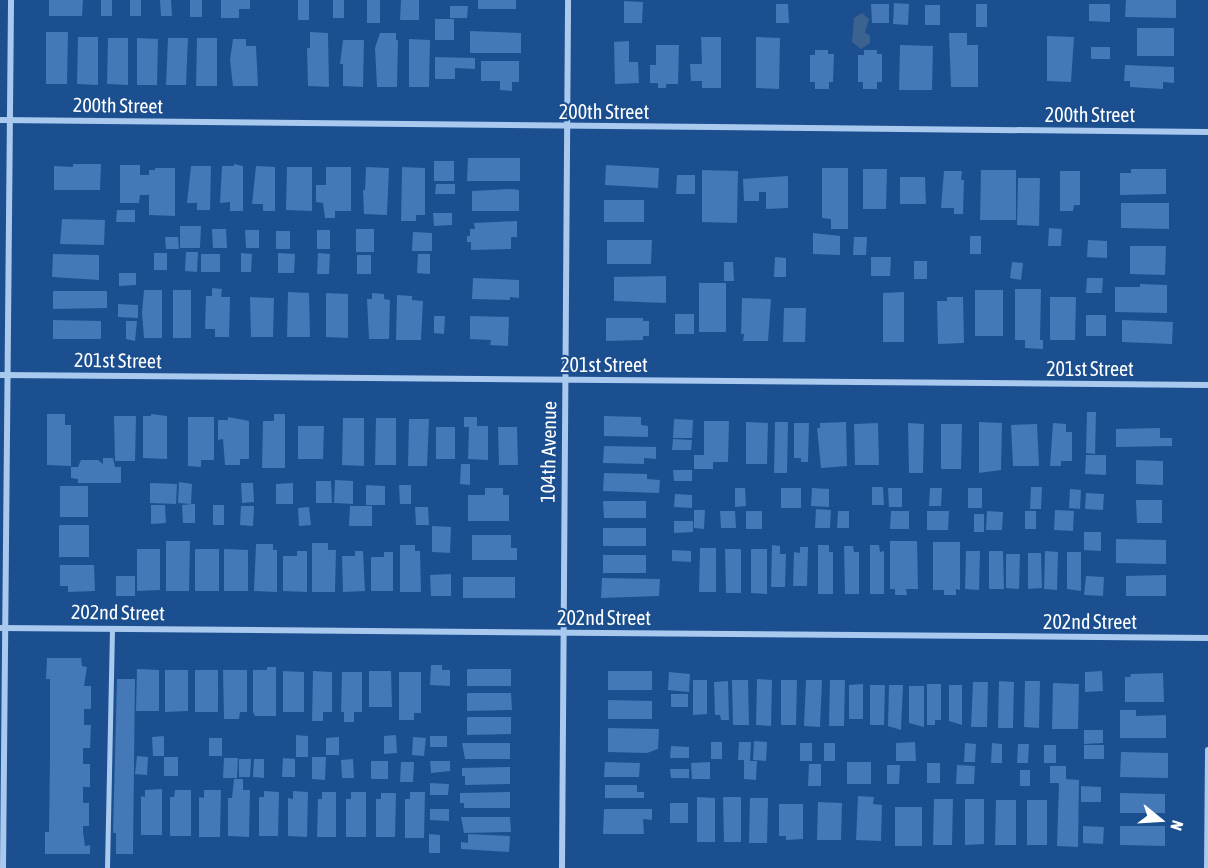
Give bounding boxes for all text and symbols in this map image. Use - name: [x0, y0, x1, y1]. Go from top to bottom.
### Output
- street label: 200th Street: [73, 92, 163, 118]
- street label: 200th Street: [559, 99, 649, 123]
- street label: 200th Street: [1045, 102, 1135, 126]
- street label: 201st Street: [74, 347, 162, 373]
- street label: 201st Street: [560, 352, 648, 376]
- street label: 201st Street: [1046, 356, 1134, 380]
- street label: 104th Avenue: [535, 401, 561, 503]
- street label: 202nd Street: [71, 599, 165, 625]
- street label: 202nd Street: [557, 605, 651, 629]
- street label: 202nd Street: [1043, 609, 1137, 633]
- north arrow: [1130, 790, 1190, 850]
- text: N: [1167, 818, 1187, 833]

